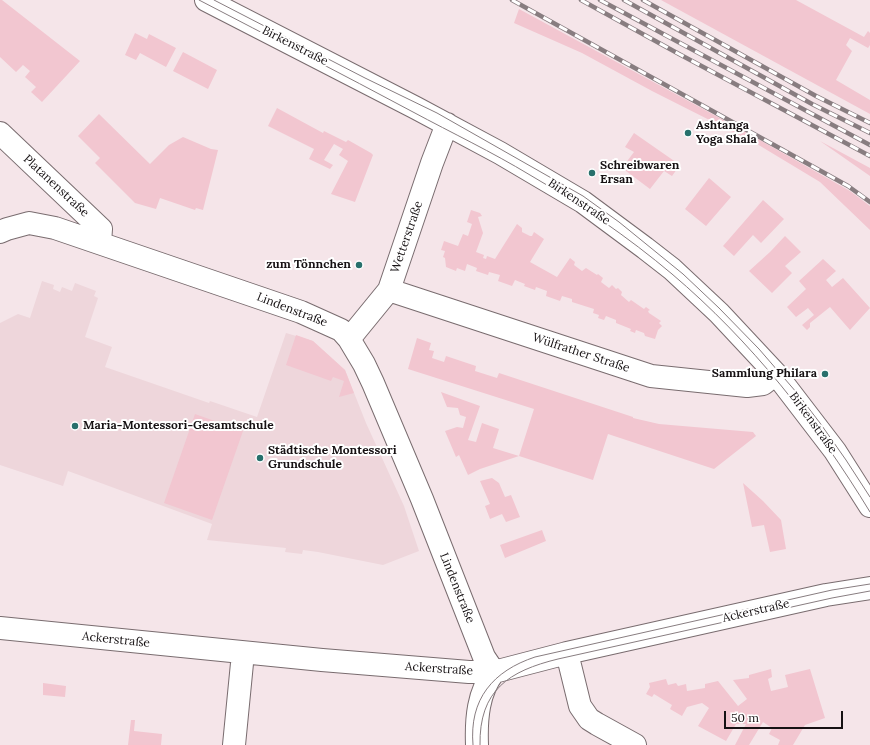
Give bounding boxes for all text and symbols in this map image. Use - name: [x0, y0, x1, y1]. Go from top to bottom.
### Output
- street label: Birkenstraße: [260, 23, 330, 69]
- place label: Ashtanga Yoga Shala: [696, 119, 757, 147]
- marker: Ashtanga Yoga Shala: [683, 128, 693, 138]
- street label: Platanenstraße: [20, 152, 92, 220]
- place label: Schreibwaren Ersan: [600, 159, 679, 187]
- marker: Schreibwaren Ersan: [587, 168, 597, 178]
- street label: Birkenstraße: [545, 176, 613, 228]
- street label: Wetterstraße: [388, 199, 426, 275]
- place label: zum Tönnchen: [266, 258, 351, 272]
- marker: zum Tönnchen: [354, 260, 364, 270]
- street label: Lindenstraße: [255, 290, 329, 330]
- street label: Wülfrather Straße: [531, 331, 631, 375]
- place label: Sammlung Philara: [712, 367, 817, 381]
- marker: Sammlung Philara: [820, 369, 830, 379]
- street label: Birkenstraße: [786, 390, 840, 456]
- place label: Maria-Montessori-Gesamtschule: [83, 419, 274, 433]
- marker: Maria-Montessori-Gesamtschule: [70, 421, 80, 431]
- place label: Städtische Montessori Grundschule: [268, 444, 397, 472]
- marker: Städtische Montessori Grundschule: [255, 453, 265, 463]
- street label: Lindenstraße: [436, 551, 478, 625]
- street label: Ackerstraße: [721, 596, 791, 626]
- street label: Ackerstraße: [81, 629, 151, 651]
- street label: Ackerstraße: [405, 659, 473, 679]
- scale bar: [726, 703, 845, 729]
- text: 50 m: [731, 710, 759, 725]

